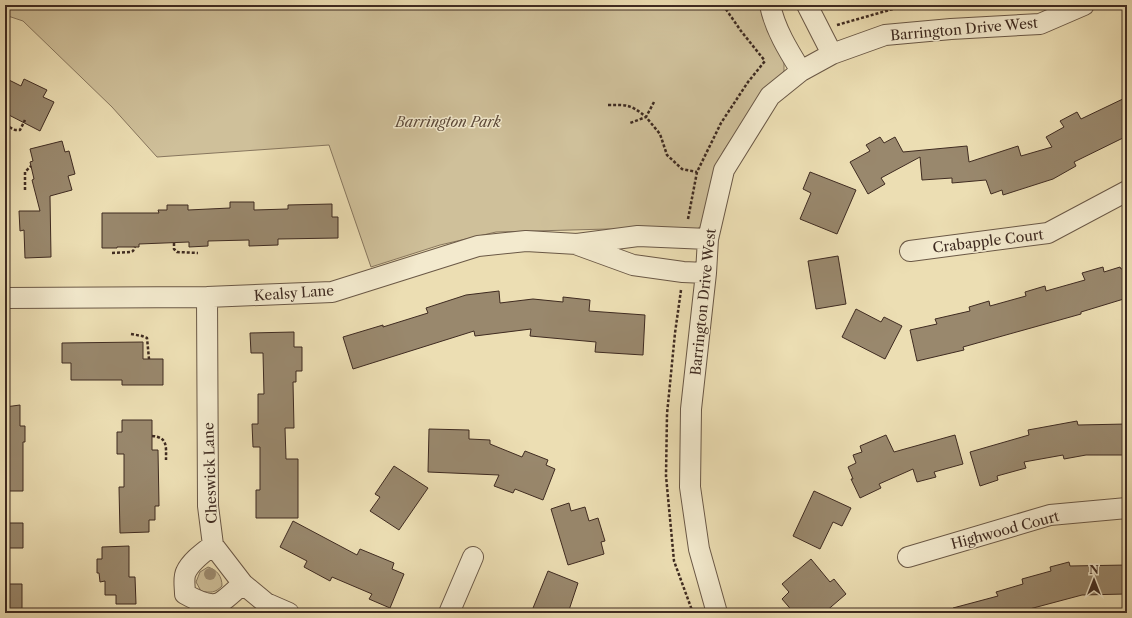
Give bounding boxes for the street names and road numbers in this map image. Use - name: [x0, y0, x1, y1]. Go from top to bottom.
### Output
- street label: Barrington Drive West: [890, 14, 1039, 44]
- street label: Crabapple Court: [931, 225, 1045, 257]
- street label: Barrington Drive West: [686, 227, 720, 376]
- street label: Kealsy Lane: [253, 281, 335, 305]
- street label: Cheswick Lane: [199, 422, 221, 524]
- street label: Highwood Court: [949, 507, 1061, 553]

